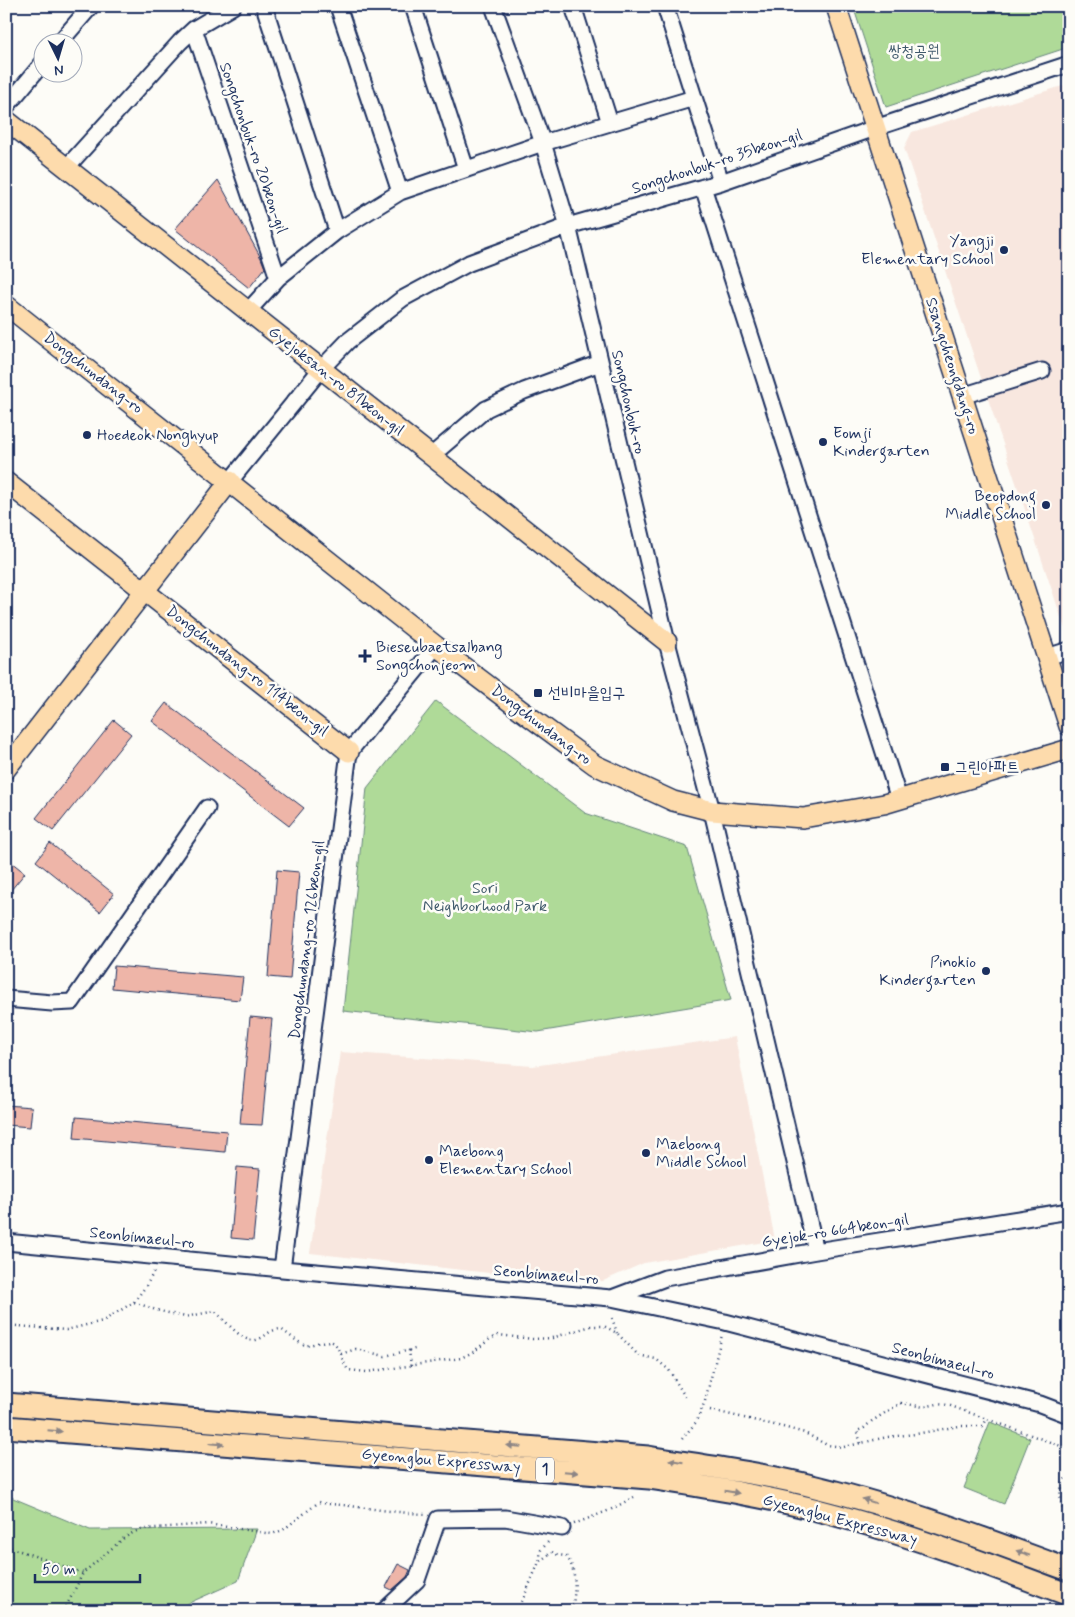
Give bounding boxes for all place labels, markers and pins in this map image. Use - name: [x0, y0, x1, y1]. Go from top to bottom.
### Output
- place label: Yangji Elementary School: [861, 231, 994, 270]
- marker: Yangji Elementary School: [998, 244, 1010, 256]
- place label: Eomji Kindergarten: [833, 423, 930, 463]
- place label: Hoedeok Nonghyup: [97, 425, 219, 447]
- marker: Hoedeok Nonghyup: [81, 429, 93, 441]
- marker: Eomji Kindergarten: [817, 436, 829, 448]
- place label: Beopdong Middle School: [945, 486, 1036, 525]
- marker: Beopdong Middle School: [1040, 499, 1052, 511]
- place label: Bieseubaetsalbang Songchonjeom: [376, 637, 503, 677]
- marker: Bieseubaetsalbang Songchonjeom: [358, 649, 372, 663]
- place label: 선비마을입구: [548, 683, 625, 704]
- marker: 선비마을입구: [532, 687, 544, 699]
- place label: 그린아파트: [955, 757, 1019, 778]
- marker: 그린아파트: [939, 761, 951, 773]
- place label: Pinokio Kindergarten: [879, 952, 976, 992]
- marker: Pinokio Kindergarten: [980, 965, 992, 977]
- place label: Maebong Middle School: [656, 1134, 747, 1173]
- place label: Maebong Elementary School: [439, 1141, 572, 1180]
- marker: Maebong Middle School: [640, 1147, 652, 1159]
- marker: Maebong Elementary School: [423, 1154, 435, 1166]

